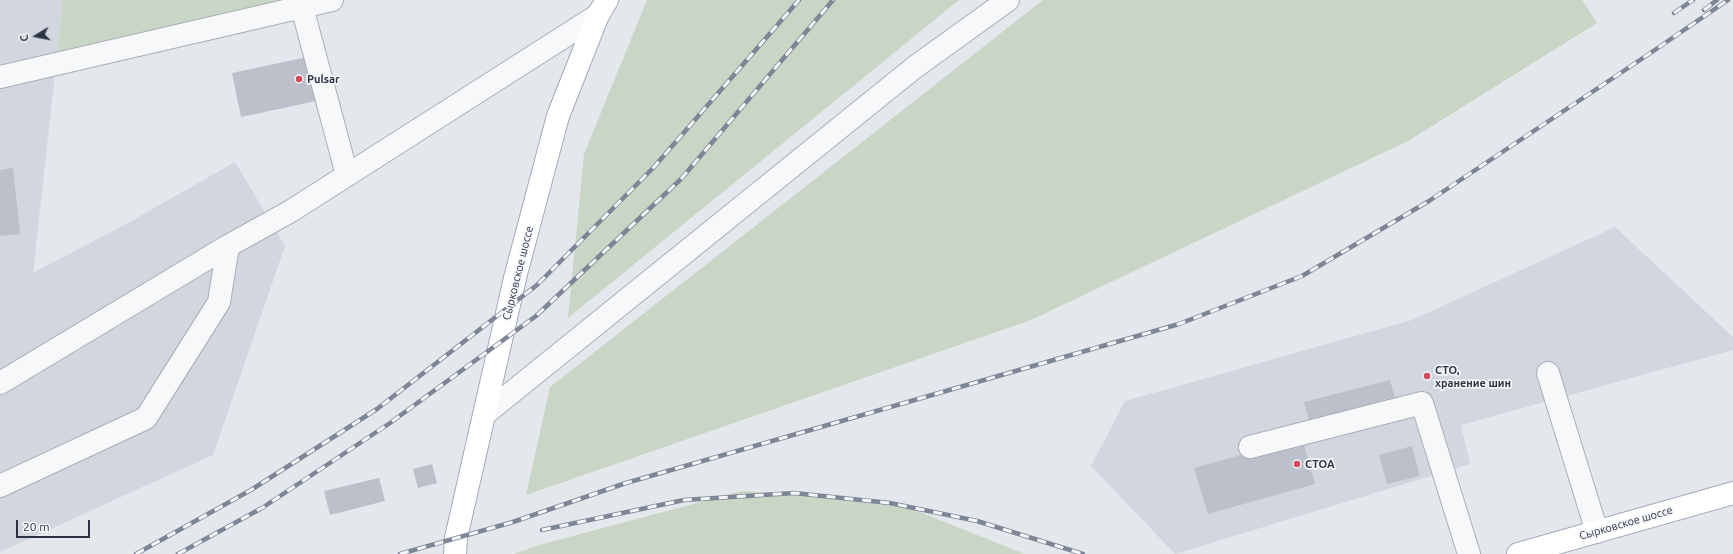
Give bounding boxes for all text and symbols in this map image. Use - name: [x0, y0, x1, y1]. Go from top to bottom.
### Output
- north arrow: [16, 16, 56, 56]
- text: С: [18, 34, 31, 43]
- place label: Pulsar: [307, 72, 339, 86]
- marker: Pulsar: [294, 74, 304, 84]
- street label: Сырковское шоссе: [500, 225, 536, 321]
- place label: СТО, хранение шин: [1435, 363, 1511, 389]
- marker: СТО, хранение шин: [1422, 371, 1432, 381]
- place label: СТОА: [1305, 457, 1335, 471]
- marker: СТОА: [1292, 459, 1302, 469]
- street label: Сырковское шоссе: [1578, 503, 1674, 543]
- scale bar: [18, 512, 92, 538]
- text: 20 m: [23, 520, 50, 533]

